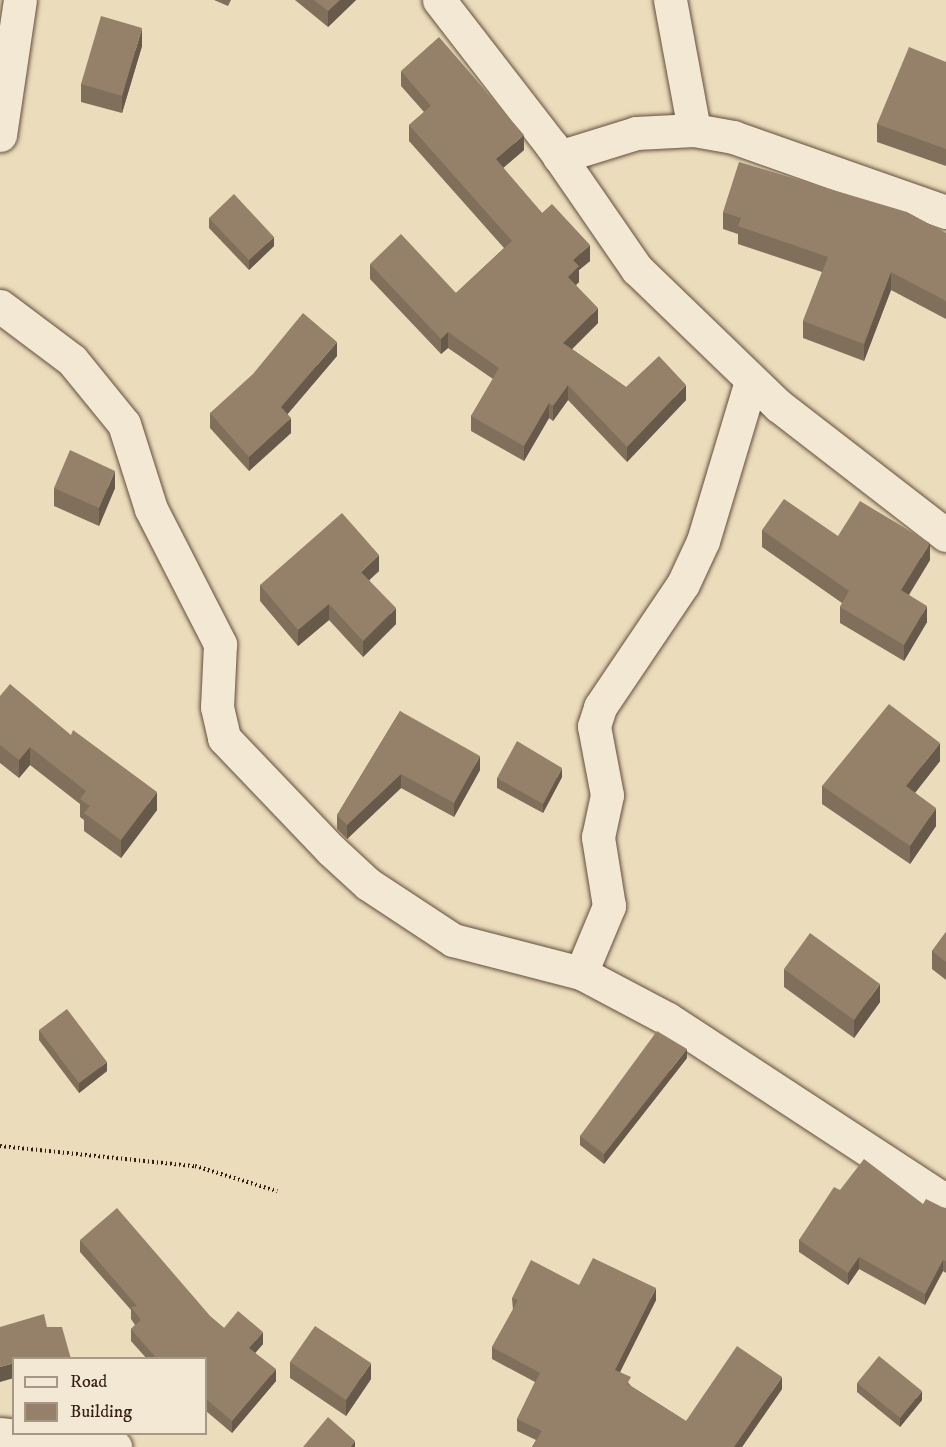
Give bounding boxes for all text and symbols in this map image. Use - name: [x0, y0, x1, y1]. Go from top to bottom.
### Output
- legend: [12, 1357, 207, 1435]
- text: Road: [70, 1371, 107, 1393]
- text: Building: [70, 1401, 132, 1423]

